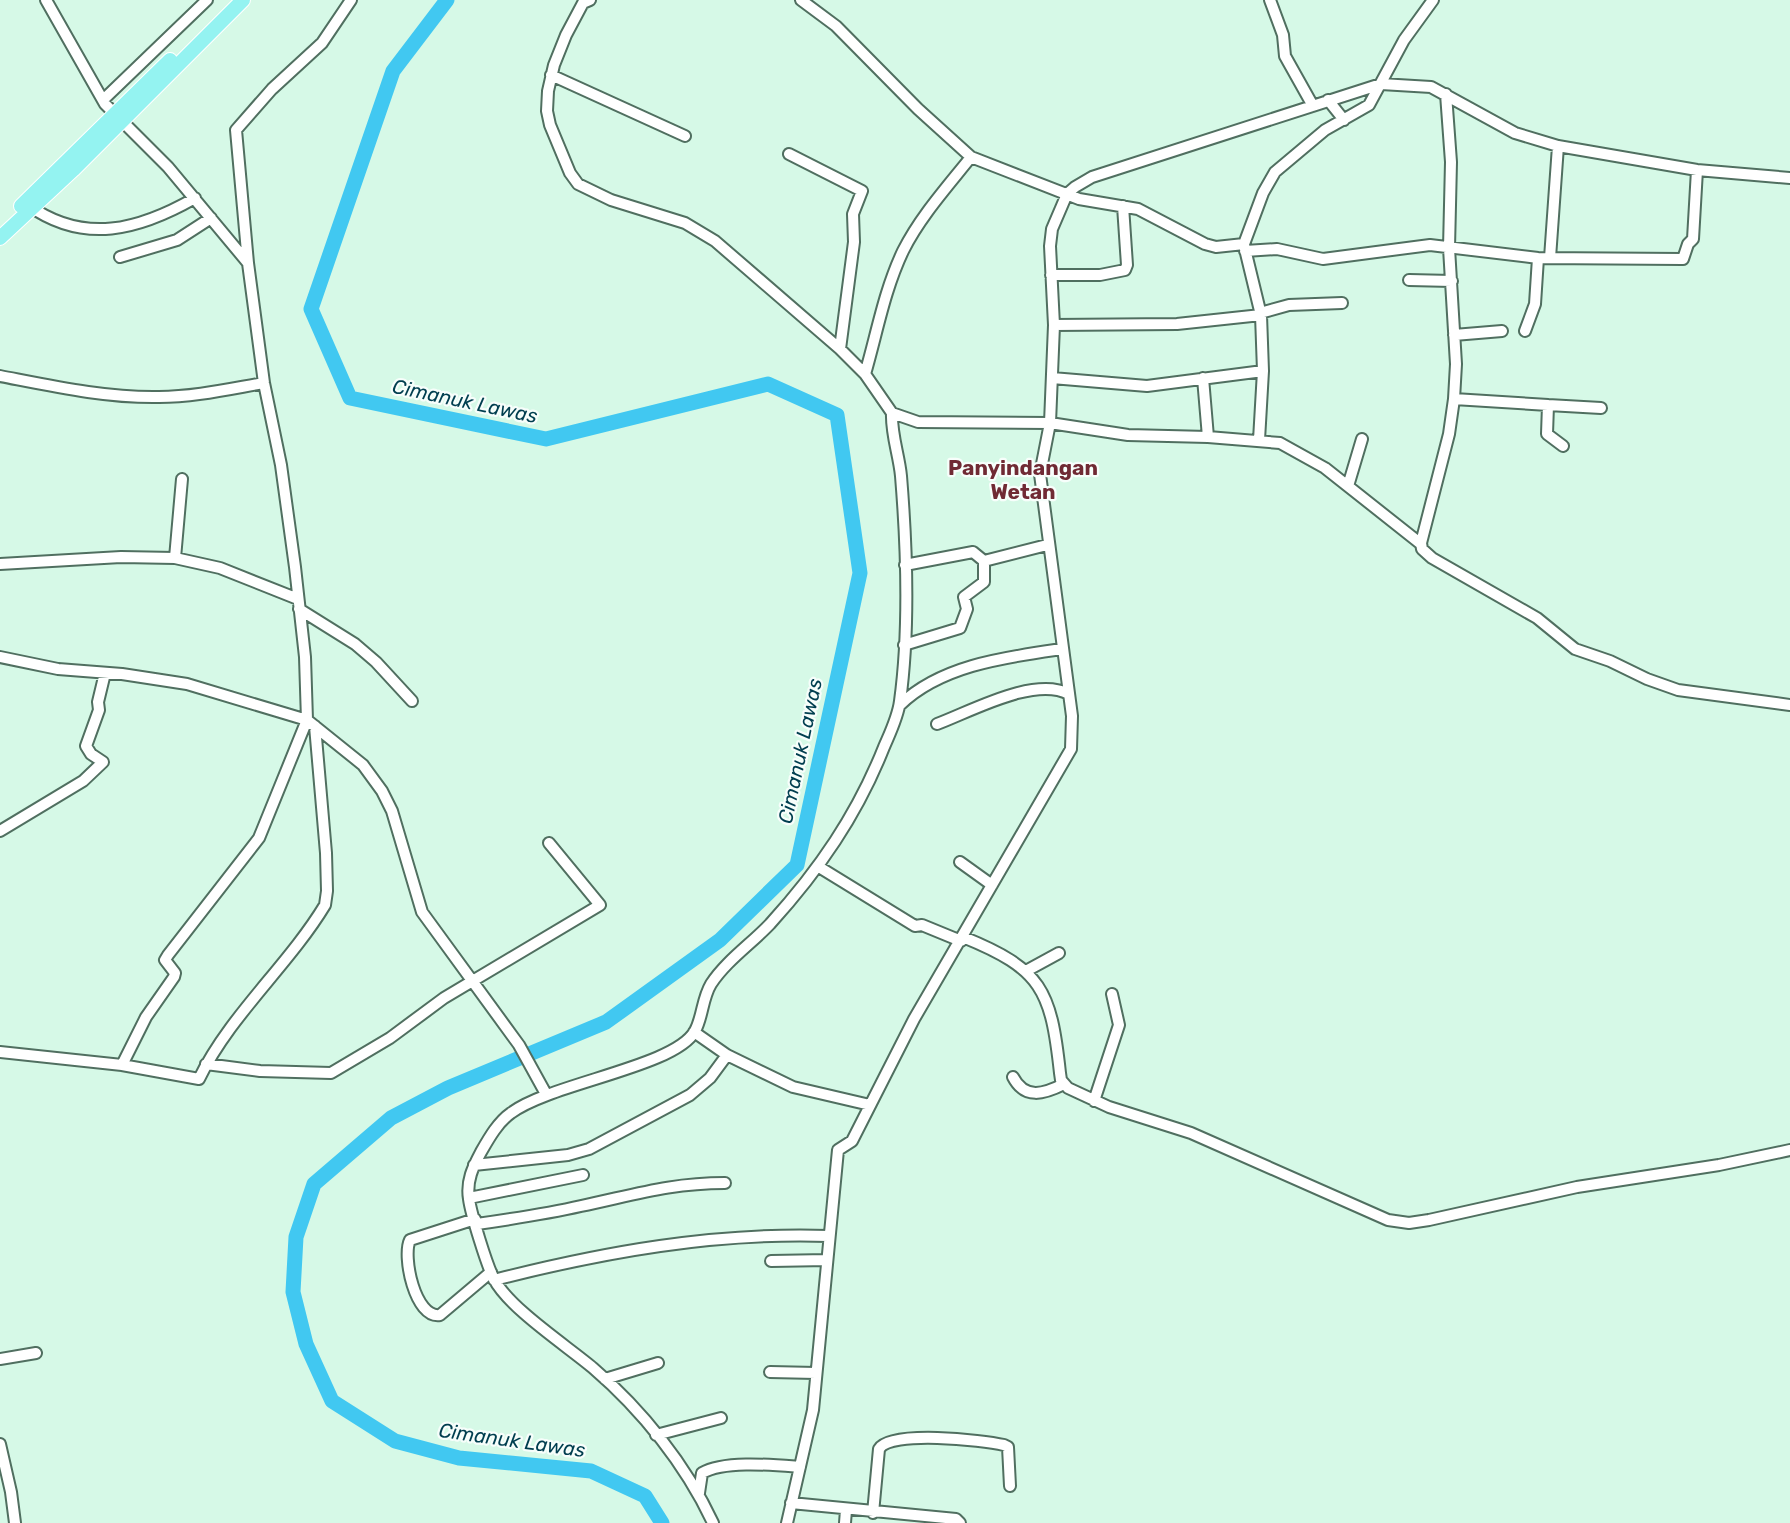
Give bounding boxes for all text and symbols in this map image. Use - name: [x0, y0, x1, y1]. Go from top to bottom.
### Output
- water label: Cimanuk Lawas: [390, 374, 540, 428]
- district label: Panyindangan Wetan: [948, 455, 1098, 504]
- water label: Cimanuk Lawas: [773, 676, 827, 826]
- water label: Cimanuk Lawas: [437, 1418, 587, 1462]

